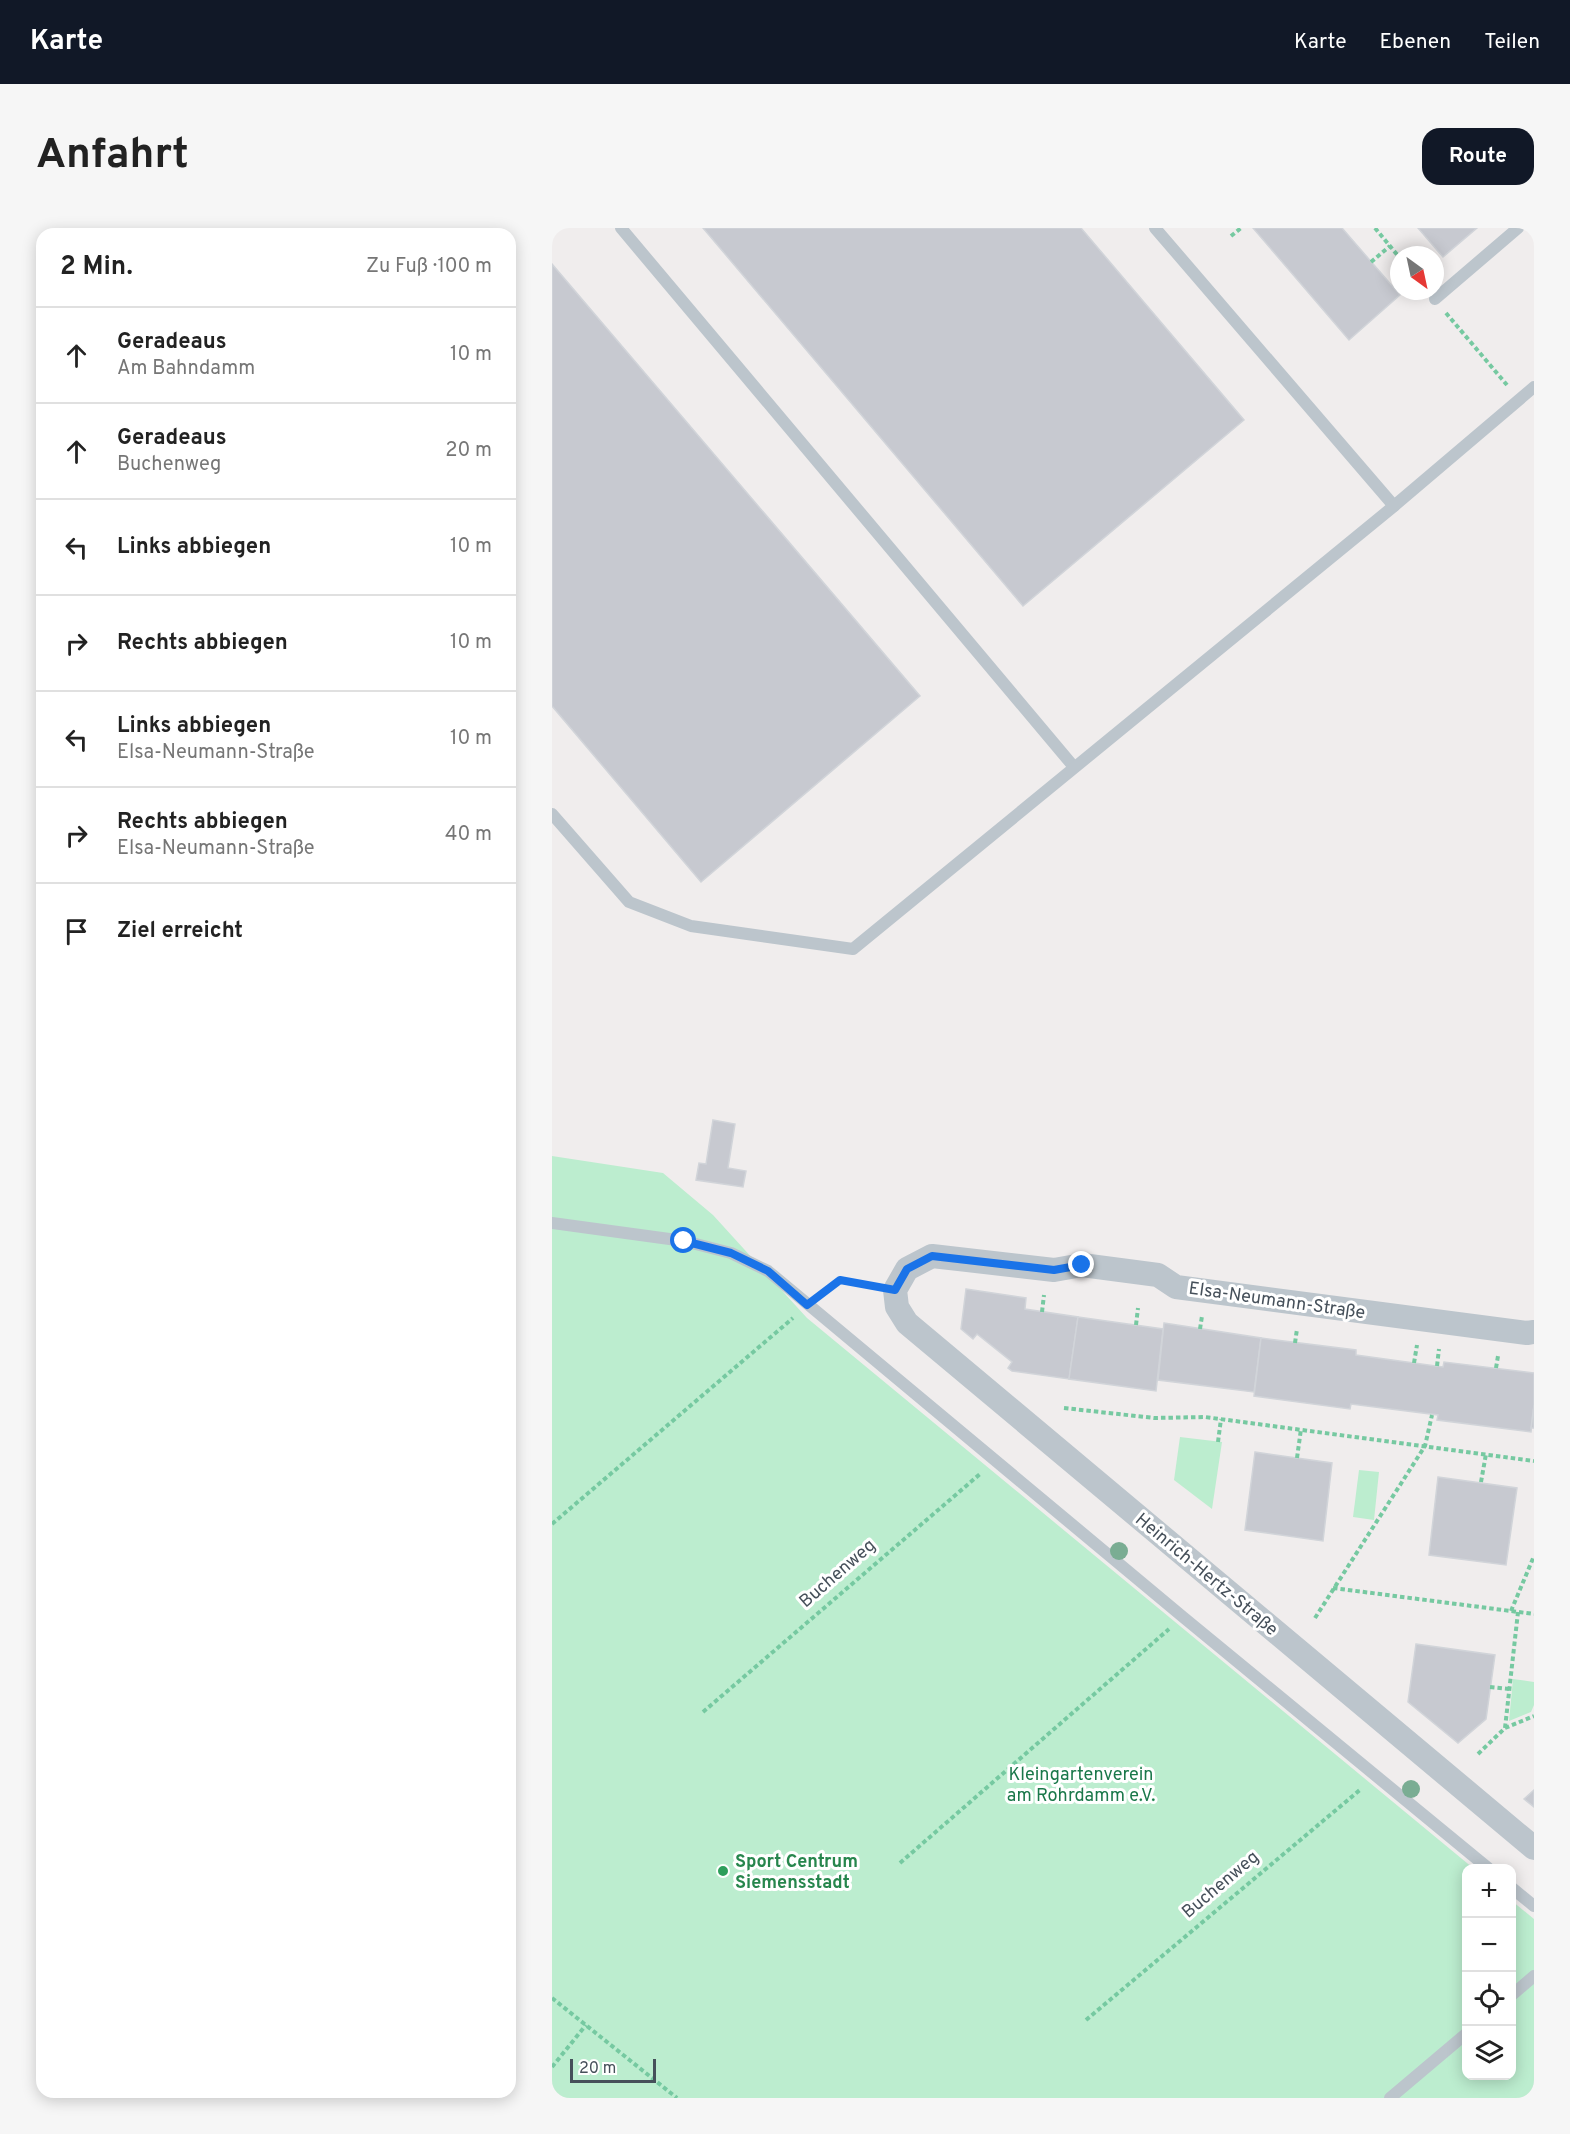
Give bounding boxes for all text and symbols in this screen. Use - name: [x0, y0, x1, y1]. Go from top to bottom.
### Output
- text: Karte: [30, 24, 103, 60]
- text: Karte: [1294, 29, 1346, 56]
- text: Ebenen: [1379, 29, 1451, 56]
- text: Teilen: [1484, 29, 1540, 56]
- button: Route: [1422, 128, 1534, 185]
- text: Anfahrt: [36, 130, 189, 183]
- north arrow: [1390, 246, 1444, 300]
- text: 2 Min.: [60, 251, 133, 284]
- text: Zu Fuß · 100 m: [366, 254, 492, 280]
- text: Geradeaus: [117, 329, 227, 356]
- icon: ahead: [60, 339, 93, 372]
- text: 10 m: [450, 342, 492, 368]
- text: Am Bahndamm: [117, 356, 255, 382]
- text: Geradeaus: [117, 425, 227, 452]
- icon: ahead: [60, 435, 93, 468]
- text: 20 m: [445, 438, 492, 464]
- text: Buchenweg: [117, 452, 221, 478]
- icon: left: [60, 531, 93, 564]
- text: Links abbiegen: [117, 534, 271, 561]
- text: 10 m: [450, 534, 492, 560]
- icon: right: [60, 627, 93, 660]
- text: Rechts abbiegen: [117, 630, 288, 657]
- text: 10 m: [450, 630, 492, 656]
- text: Links abbiegen: [117, 713, 271, 740]
- icon: left: [60, 723, 93, 756]
- text: 10 m: [450, 726, 492, 752]
- text: Elsa-Neumann-Straße: [117, 740, 315, 766]
- text: Rechts abbiegen: [117, 809, 288, 836]
- icon: right: [60, 819, 93, 852]
- text: 40 m: [445, 822, 492, 848]
- text: Elsa-Neumann-Straße: [117, 836, 315, 862]
- icon: arrive: [60, 915, 93, 948]
- text: Ziel erreicht: [117, 918, 243, 945]
- route start: [670, 1227, 696, 1253]
- route end: [1068, 1251, 1094, 1277]
- street label: Elsa-Neumann-Straße: [1187, 1278, 1366, 1325]
- street label: Heinrich-Hertz-Straße: [1130, 1509, 1282, 1642]
- street label: Buchenweg: [795, 1535, 881, 1614]
- park label: Kleingartenverein am Rohrdamm e.V.: [1007, 1764, 1155, 1808]
- street label: Buchenweg: [1178, 1846, 1264, 1924]
- place label: Sport Centrum Siemensstadt: [735, 1851, 858, 1895]
- marker: Sport Centrum Siemensstadt: [716, 1864, 730, 1878]
- map controls: [1462, 1864, 1516, 2080]
- button: +: [1462, 1864, 1516, 1918]
- button: −: [1462, 1918, 1516, 1972]
- button: locate: [1462, 1972, 1516, 2026]
- button: layers: [1462, 2026, 1516, 2080]
- scale bar: [570, 2056, 656, 2084]
- text: 20 m: [579, 2059, 616, 2079]

